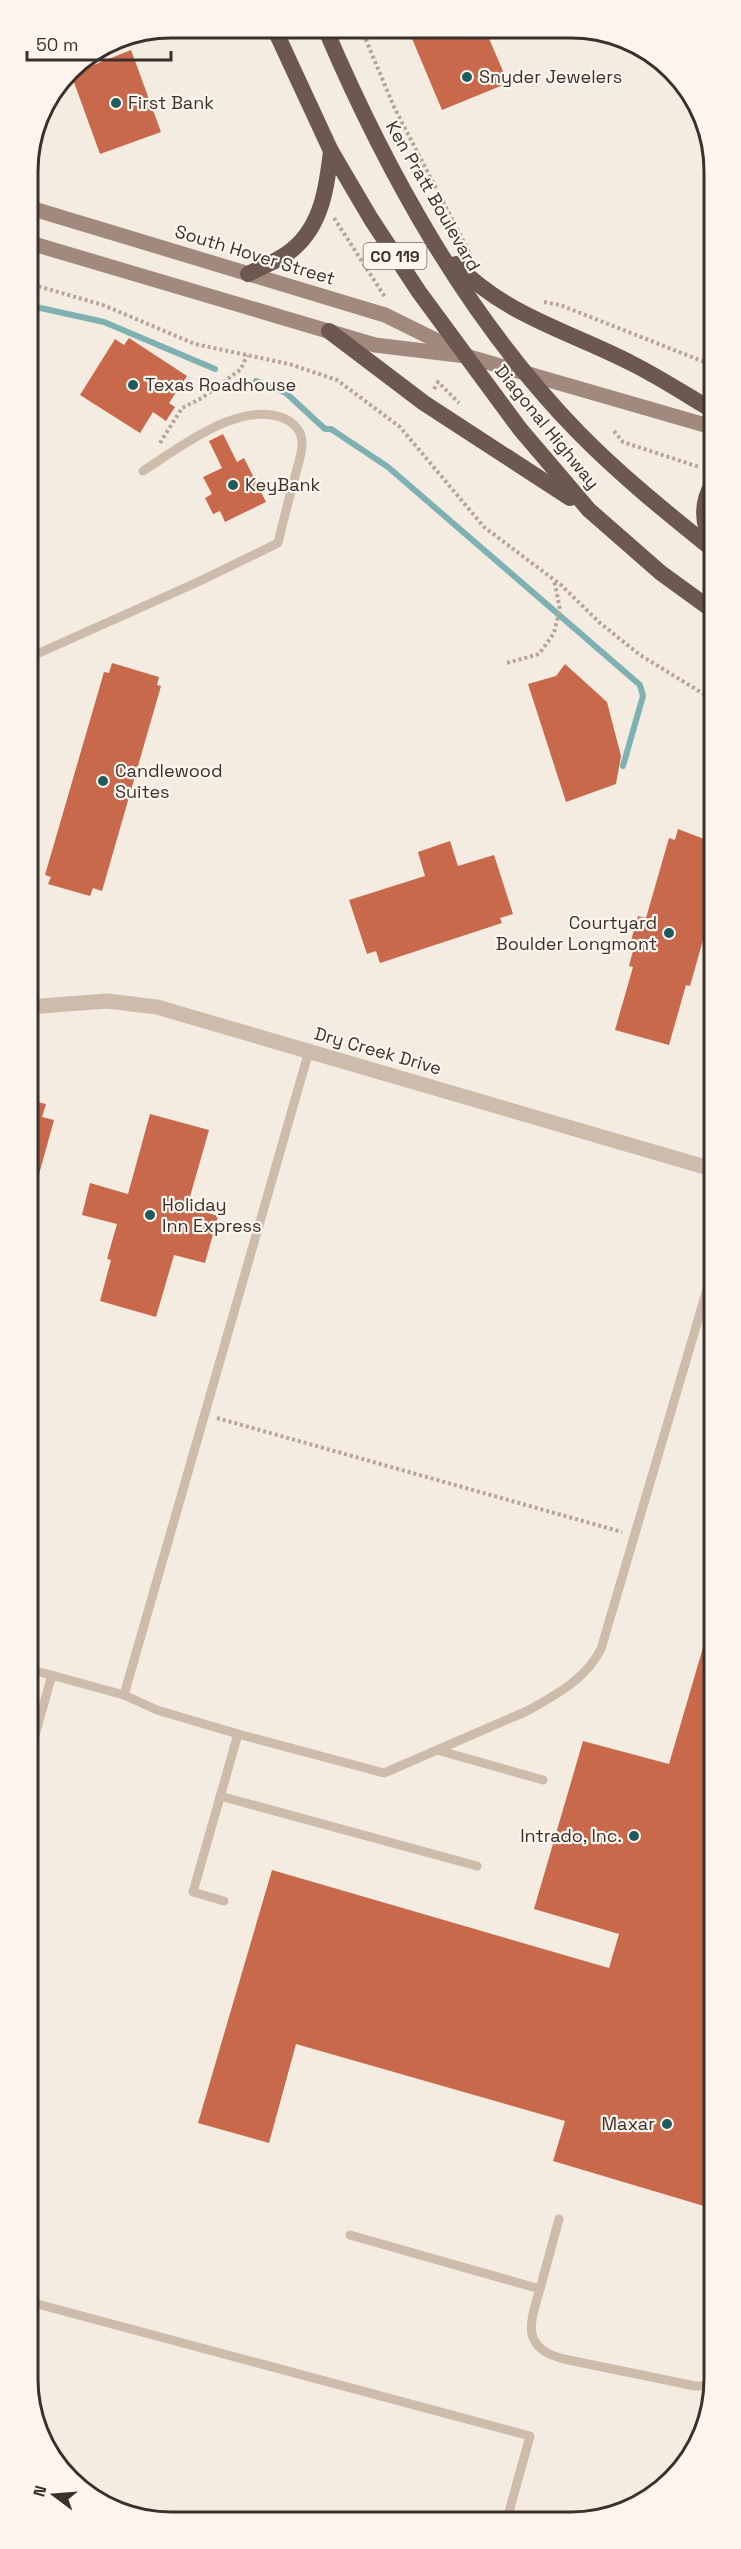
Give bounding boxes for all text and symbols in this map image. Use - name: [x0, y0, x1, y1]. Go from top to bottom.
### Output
- scale bar: [27, 24, 171, 62]
- text: 50 m: [36, 33, 78, 56]
- place label: Snyder Jewelers: [479, 65, 622, 88]
- marker: Snyder Jewelers: [460, 70, 474, 84]
- place label: First Bank: [128, 91, 214, 114]
- marker: First Bank: [109, 96, 123, 110]
- street label: Ken Pratt Boulevard: [381, 116, 486, 275]
- street label: South Hover Street: [172, 219, 338, 290]
- road number: CO 119: [364, 243, 426, 269]
- street label: Diagonal Highway: [490, 360, 605, 494]
- place label: Texas Roadhouse: [145, 373, 296, 396]
- marker: Texas Roadhouse: [126, 378, 140, 392]
- place label: KeyBank: [245, 473, 321, 496]
- marker: KeyBank: [226, 478, 240, 492]
- place label: Candlewood Suites: [115, 759, 223, 803]
- marker: Candlewood Suites: [96, 774, 110, 788]
- place label: Courtyard Boulder Longmont: [496, 911, 657, 955]
- marker: Courtyard Boulder Longmont: [662, 926, 676, 940]
- street label: Dry Creek Drive: [312, 1021, 444, 1080]
- place label: Holiday Inn Express: [162, 1193, 262, 1237]
- marker: Holiday Inn Express: [143, 1208, 157, 1222]
- place label: Intrado, Inc.: [520, 1824, 622, 1847]
- marker: Intrado, Inc.: [627, 1829, 641, 1843]
- place label: Maxar: [601, 2112, 655, 2135]
- marker: Maxar: [660, 2117, 674, 2131]
- north arrow: [24, 2465, 84, 2525]
- text: N: [28, 2483, 52, 2499]

